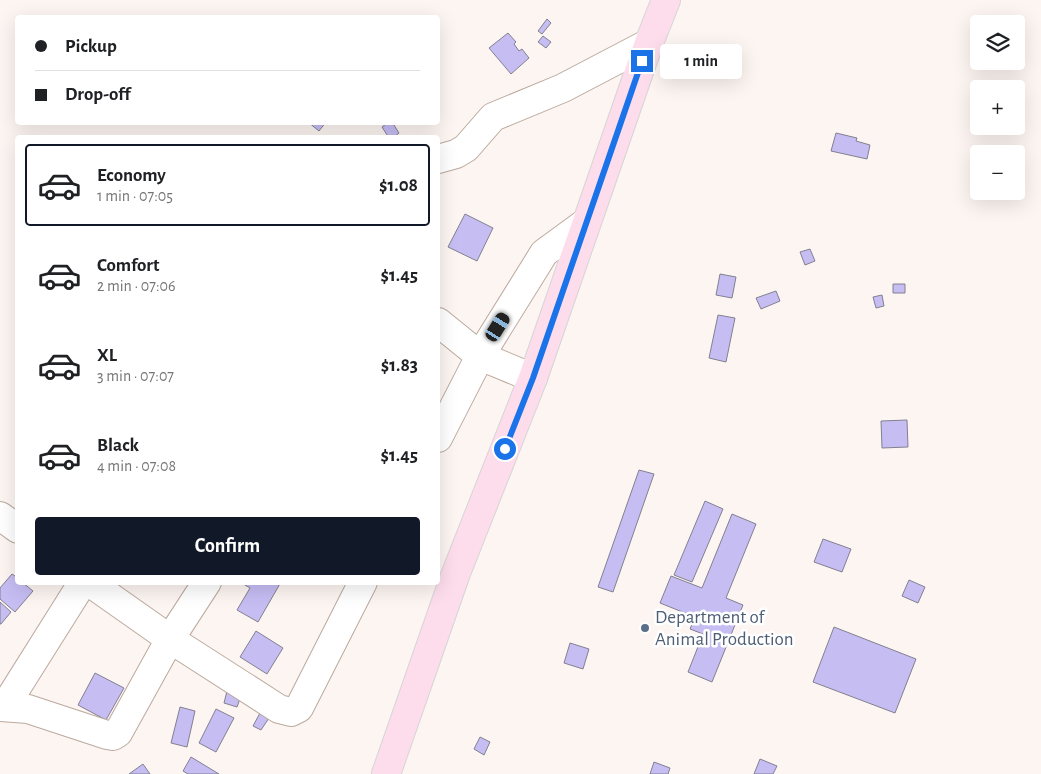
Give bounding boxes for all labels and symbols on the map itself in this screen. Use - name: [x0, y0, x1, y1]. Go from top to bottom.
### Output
- callout: 1 min: [660, 44, 742, 78]
- route end: [631, 50, 653, 72]
- car: [483, 310, 512, 344]
- route start: [494, 438, 516, 460]
- place label: Department of Animal Production: [655, 608, 794, 649]
- marker: Department of Animal Production: [639, 622, 651, 634]

